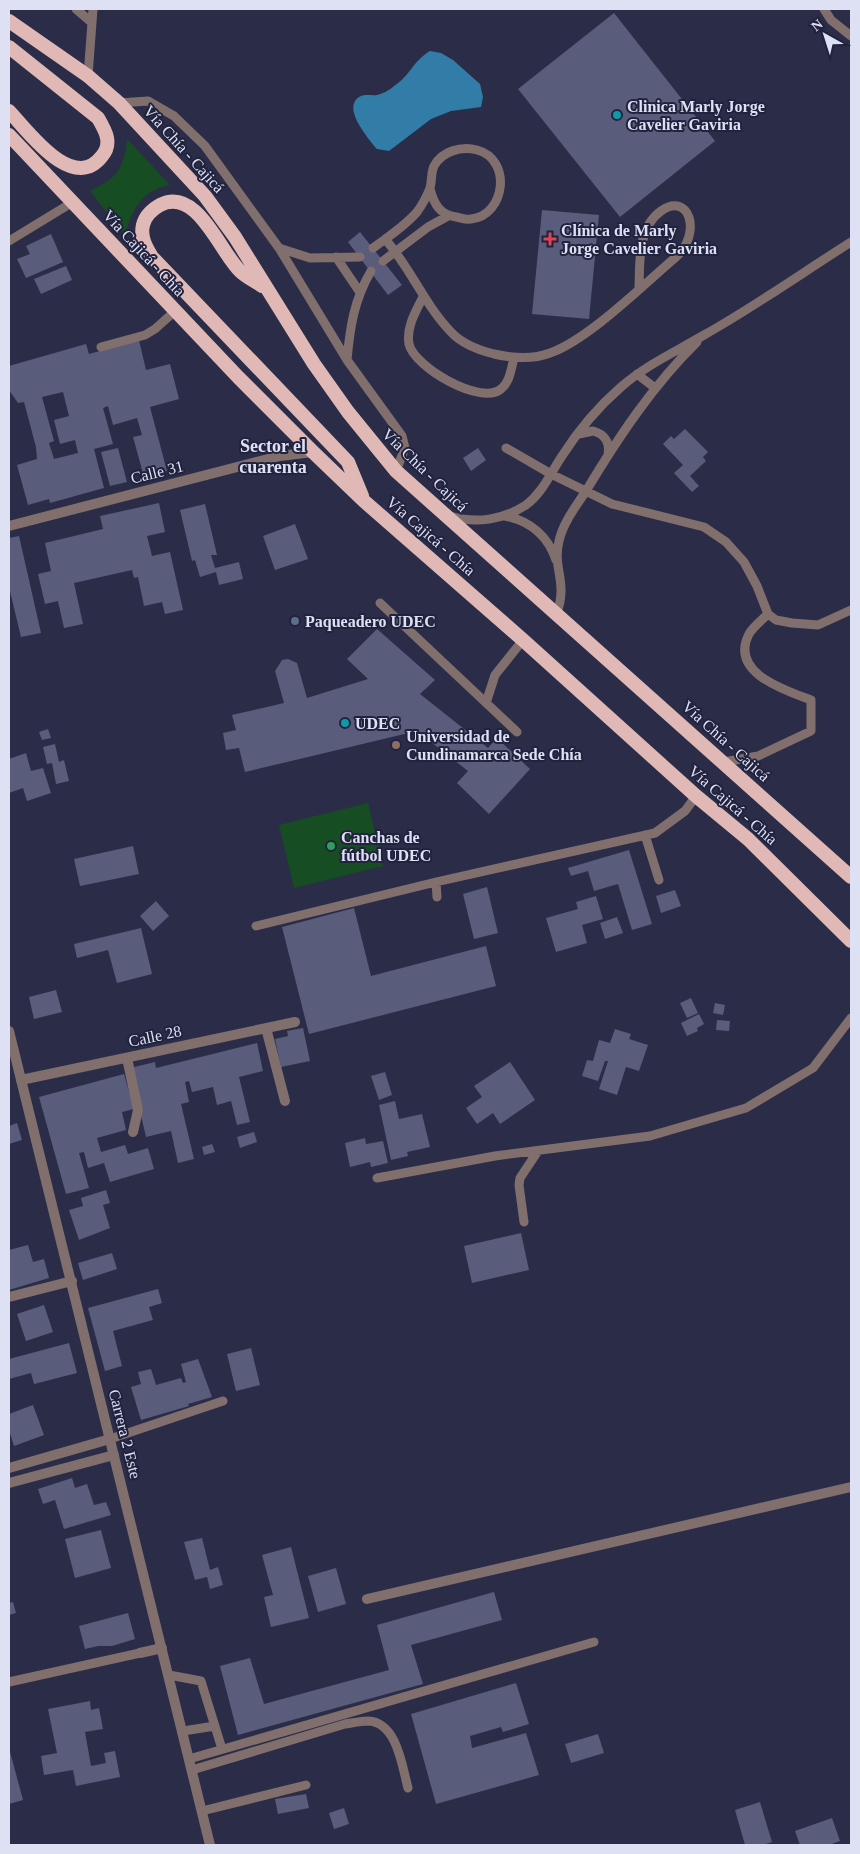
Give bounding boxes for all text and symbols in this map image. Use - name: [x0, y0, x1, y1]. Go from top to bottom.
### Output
- north arrow: [800, 10, 850, 60]
- text: N: [808, 16, 826, 34]
- place label: Clinica Marly Jorge Cavelier Gaviria: [627, 98, 765, 133]
- street label: Vía Chía - Cajicá: [140, 102, 228, 197]
- marker: Clinica Marly Jorge Cavelier Gaviria: [611, 109, 623, 121]
- street label: Vía Cajicá - Chía: [99, 206, 188, 300]
- place label: Clínica de Marly Jorge Cavelier Gaviria: [561, 222, 717, 258]
- marker: Clínica de Marly Jorge Cavelier Gaviria: [543, 232, 557, 246]
- street label: Vía Chía - Cajicá: [378, 425, 471, 516]
- district label: Sector el cuarenta: [239, 436, 307, 477]
- street label: Calle 31: [129, 457, 185, 487]
- street label: Vía Cajicá - Chía: [383, 493, 479, 580]
- place label: Paqueadero UDEC: [305, 613, 436, 631]
- marker: Paqueadero UDEC: [289, 615, 301, 627]
- street label: Vía Chía - Cajicá: [678, 697, 773, 785]
- place label: UDEC: [355, 715, 400, 732]
- marker: UDEC: [339, 717, 351, 729]
- place label: Universidad de Cundinamarca Sede Chía: [406, 728, 582, 763]
- marker: Universidad de Cundinamarca Sede Chía: [390, 739, 402, 751]
- street label: Vía Cajicá - Chía: [685, 762, 781, 849]
- place label: Canchas de fútbol UDEC: [341, 829, 431, 864]
- marker: Canchas de fútbol UDEC: [325, 840, 337, 852]
- street label: Calle 28: [127, 1022, 183, 1050]
- street label: Carrera 2 Este: [106, 1388, 144, 1480]

